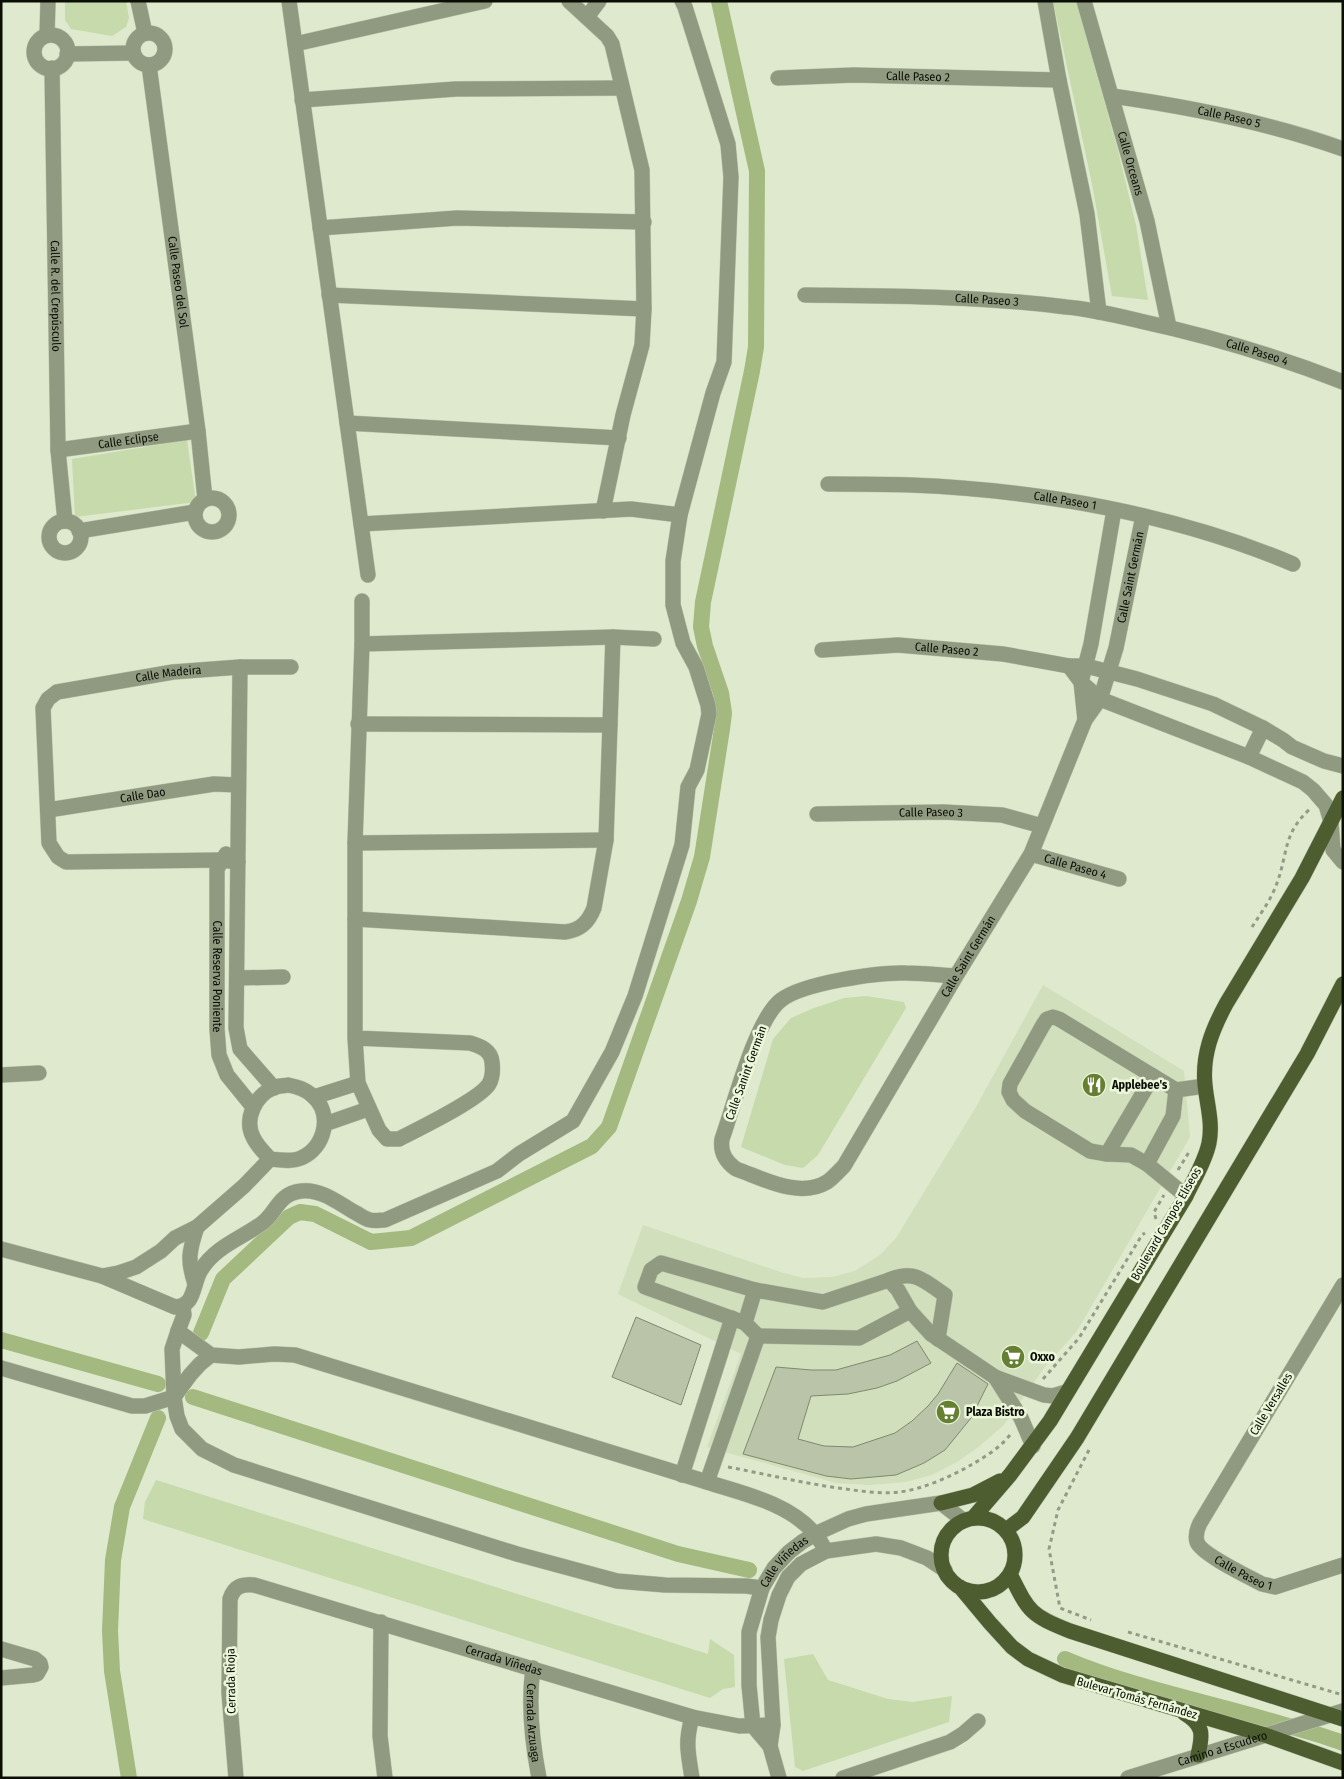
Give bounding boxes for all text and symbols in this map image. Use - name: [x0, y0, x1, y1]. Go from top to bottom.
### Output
- street label: Calle Paseo 2: [886, 69, 950, 84]
- street label: Calle Paseo 5: [1196, 103, 1262, 131]
- street label: Calle Orceans: [1115, 130, 1146, 197]
- street label: Calle Paseo del Sol: [165, 235, 191, 329]
- street label: Calle R. del Crepúsculo: [48, 240, 63, 352]
- street label: Calle Paseo 3: [955, 291, 1019, 309]
- street label: Calle Paseo 4: [1224, 336, 1290, 368]
- street label: Calle Eclipse: [97, 429, 160, 451]
- street label: Calle Paseo 1: [1033, 489, 1098, 513]
- street label: Calle Saint Germán: [1114, 530, 1147, 624]
- street label: Calle Paseo 2: [914, 639, 979, 659]
- street label: Calle Madeira: [134, 663, 202, 685]
- street label: Calle Dao: [119, 785, 167, 806]
- street label: Calle Paseo 3: [899, 805, 963, 820]
- street label: Calle Paseo 4: [1042, 851, 1108, 882]
- street label: Calle Saint Germán: [938, 913, 998, 1000]
- street label: Calle Reserva Poniente: [210, 921, 224, 1033]
- street label: Calle Sanint Germán: [722, 1024, 770, 1122]
- restaurant icon: Applebee's: [1081, 1072, 1107, 1098]
- place label: Applebee's: [1111, 1078, 1168, 1092]
- street label: Boulevard Campos Eliseos: [1128, 1165, 1204, 1283]
- supermarket icon: Oxxo: [1000, 1344, 1026, 1370]
- place label: Oxxo: [1030, 1350, 1056, 1364]
- street label: Calle Versalles: [1247, 1370, 1295, 1438]
- supermarket icon: Plaza Bistro: [935, 1399, 961, 1425]
- place label: Plaza Bistro: [966, 1405, 1025, 1419]
- street label: Calle Viñedas: [757, 1533, 811, 1590]
- street label: Calle Paseo 1: [1212, 1553, 1273, 1593]
- street label: Cerrada Viñedas: [464, 1642, 544, 1678]
- street label: Cerrada Rioja: [223, 1648, 239, 1714]
- street label: Bulevar Tomás Fernández: [1075, 1674, 1199, 1722]
- street label: Cerrada Arzuaga: [524, 1683, 543, 1763]
- street label: Camino a Escudero: [1176, 1728, 1269, 1769]

